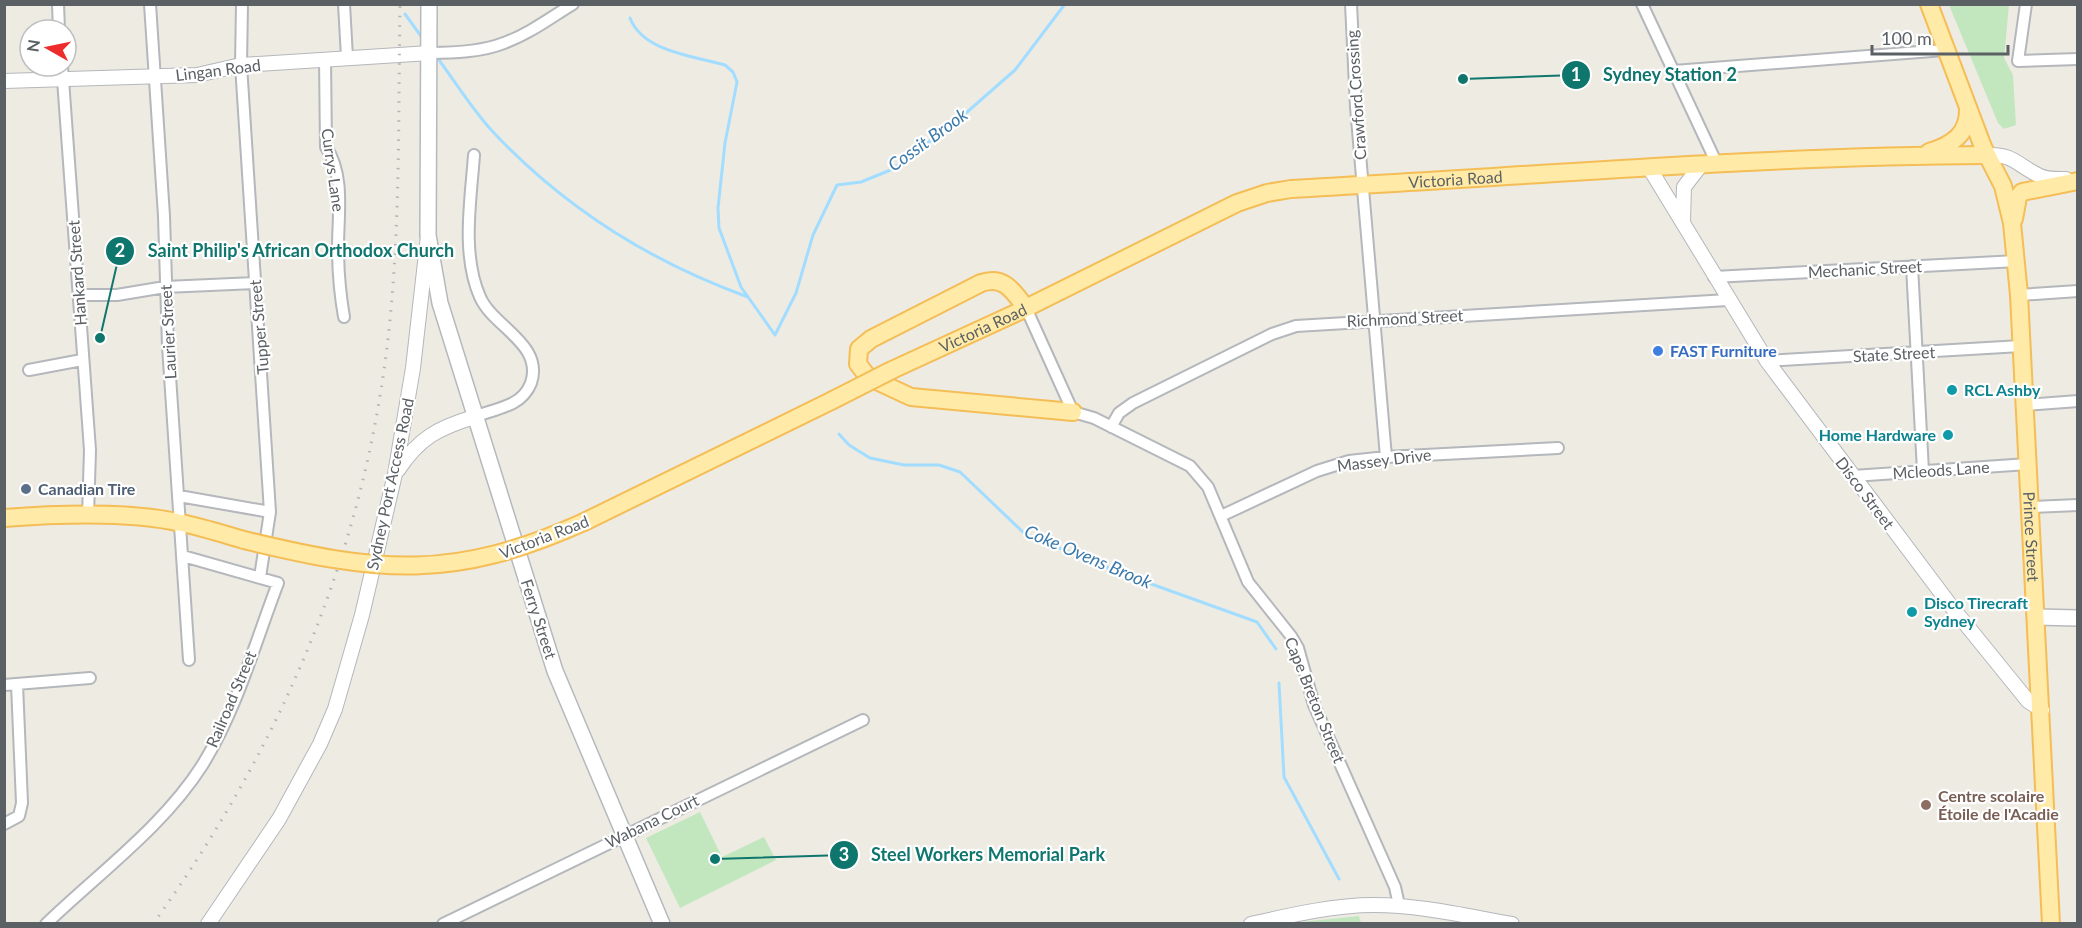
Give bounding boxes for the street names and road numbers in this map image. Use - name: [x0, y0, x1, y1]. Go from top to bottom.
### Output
- street label: Crawford Crossing: [1341, 30, 1370, 161]
- street label: Lingan Road: [174, 55, 262, 84]
- street label: Currys Lane: [318, 127, 349, 213]
- street label: Victoria Road: [1408, 166, 1503, 191]
- street label: Hankard Street: [63, 219, 90, 326]
- street label: Mechanic Street: [1807, 256, 1923, 281]
- street label: Tupper Street: [245, 279, 272, 375]
- street label: Laurier Street: [156, 284, 179, 380]
- street label: Victoria Road: [936, 299, 1030, 356]
- street label: Richmond Street: [1346, 305, 1464, 330]
- street label: State Street: [1852, 342, 1936, 365]
- street label: Sydney Port Access Road: [362, 396, 417, 572]
- street label: Massey Drive: [1336, 444, 1432, 475]
- street label: Disco Street: [1832, 453, 1899, 533]
- street label: Mcleods Lane: [1892, 457, 1990, 482]
- street label: Prince Street: [2020, 491, 2044, 582]
- street label: Victoria Road: [496, 511, 591, 562]
- street label: Ferry Street: [518, 577, 561, 661]
- street label: Cape Breton Street: [1282, 634, 1349, 766]
- street label: Railroad Street: [202, 647, 260, 750]
- street label: Wabana Court: [602, 790, 702, 851]

